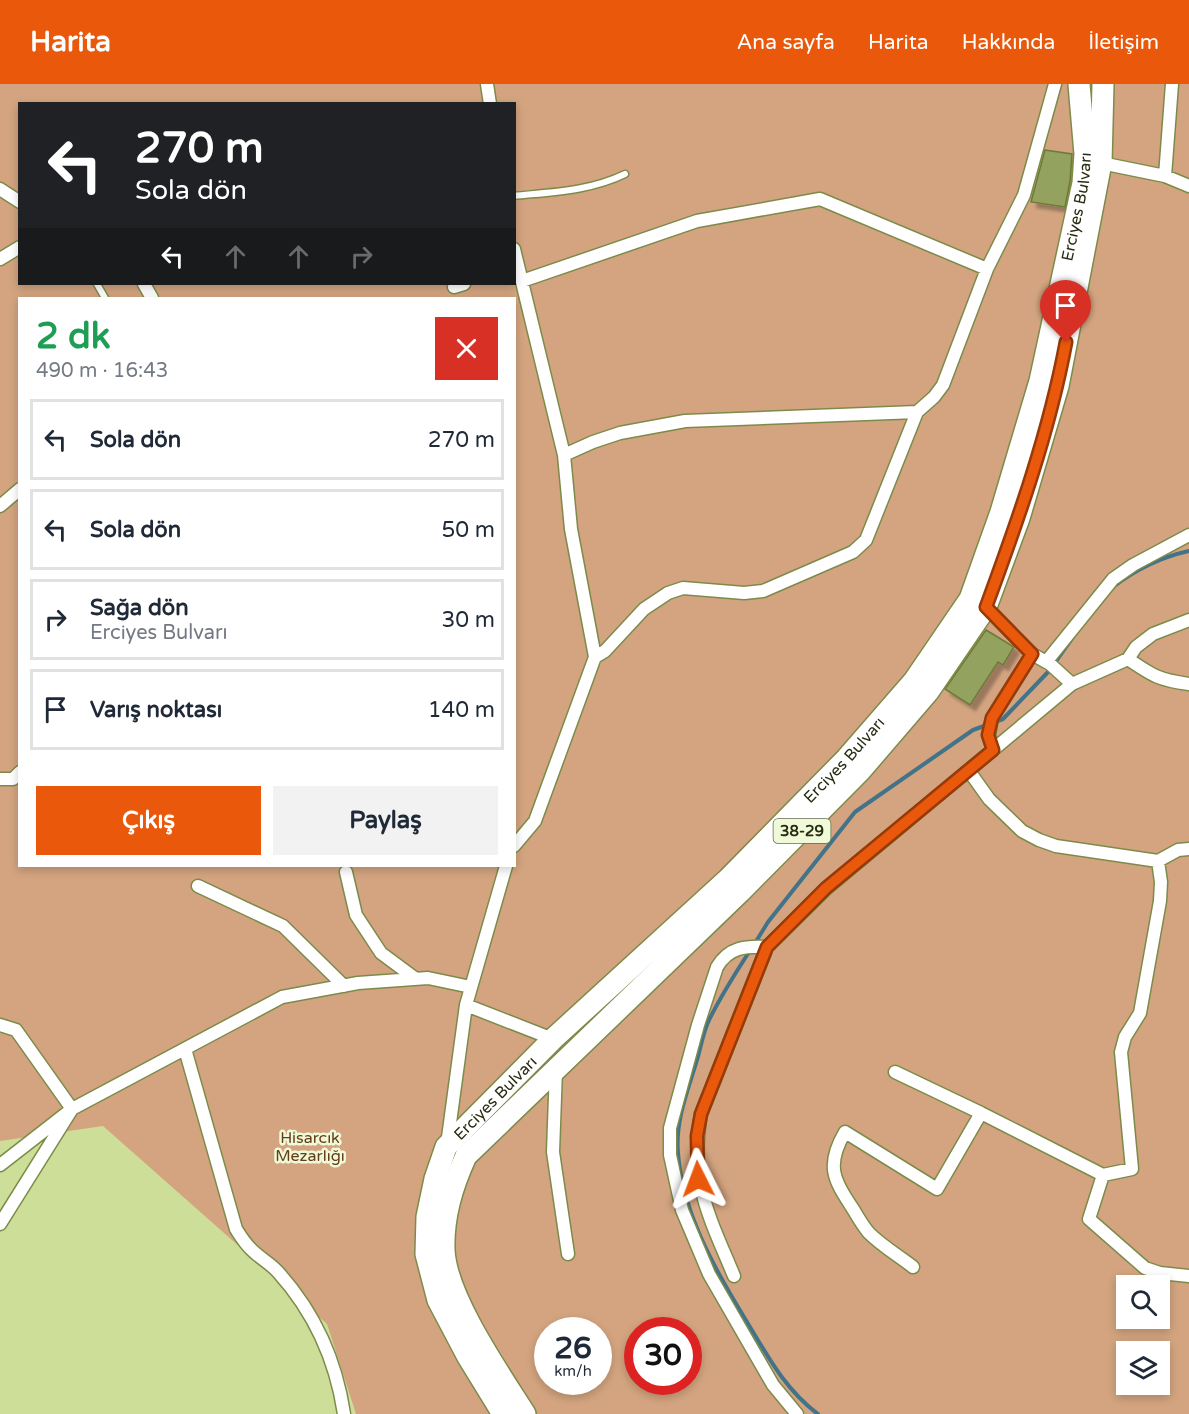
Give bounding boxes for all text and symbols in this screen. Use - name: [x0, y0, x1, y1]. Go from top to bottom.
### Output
- text: Harita: [30, 25, 111, 59]
- text: Ana sayfa: [737, 30, 835, 55]
- text: Harita: [868, 30, 929, 55]
- text: Hakkında: [962, 30, 1055, 55]
- text: İletişim: [1088, 30, 1159, 55]
- text: 270 m: [135, 123, 264, 174]
- icon: left: [36, 126, 114, 204]
- street label: Erciyes Bulvarı: [1057, 152, 1096, 263]
- text: Sola dön: [135, 174, 247, 207]
- icon: left: [156, 240, 189, 273]
- icon: ahead: [219, 240, 252, 273]
- icon: ahead: [282, 240, 315, 273]
- icon: right: [345, 240, 378, 273]
- pin: [1040, 280, 1091, 342]
- icon: arrive: [1049, 289, 1082, 322]
- text: 2 dk: [36, 315, 110, 358]
- button: close: [435, 317, 498, 380]
- text: 490 m · 16:43: [36, 359, 168, 383]
- icon: left: [39, 423, 72, 456]
- text: Sola dön: [90, 427, 181, 453]
- text: 270 m: [428, 427, 495, 453]
- icon: left: [39, 513, 72, 546]
- text: Sola dön: [90, 517, 181, 543]
- text: 50 m: [441, 517, 495, 543]
- text: Sağa dön: [90, 595, 189, 621]
- icon: right: [39, 603, 72, 636]
- text: 30 m: [441, 607, 495, 633]
- text: Erciyes Bulvarı: [90, 621, 228, 645]
- icon: arrive: [39, 693, 72, 726]
- text: Varış noktası: [90, 697, 222, 723]
- text: 140 m: [428, 697, 495, 723]
- street label: Erciyes Bulvarı: [800, 713, 889, 807]
- button: Çıkış: [36, 786, 261, 855]
- button: Paylaş: [273, 786, 498, 855]
- road number: 38-29: [774, 819, 830, 843]
- street label: Erciyes Bulvarı: [450, 1052, 541, 1145]
- park label: Hisarcık Mezarlığı: [275, 1128, 345, 1166]
- position arrow: [666, 1147, 730, 1211]
- map controls: [1116, 1275, 1170, 1395]
- button: search: [1116, 1275, 1170, 1329]
- speed limit sign: 30: [624, 1317, 702, 1395]
- text: 26: [554, 1330, 592, 1367]
- button: layers: [1116, 1341, 1170, 1395]
- text: km/h: [554, 1362, 592, 1380]

